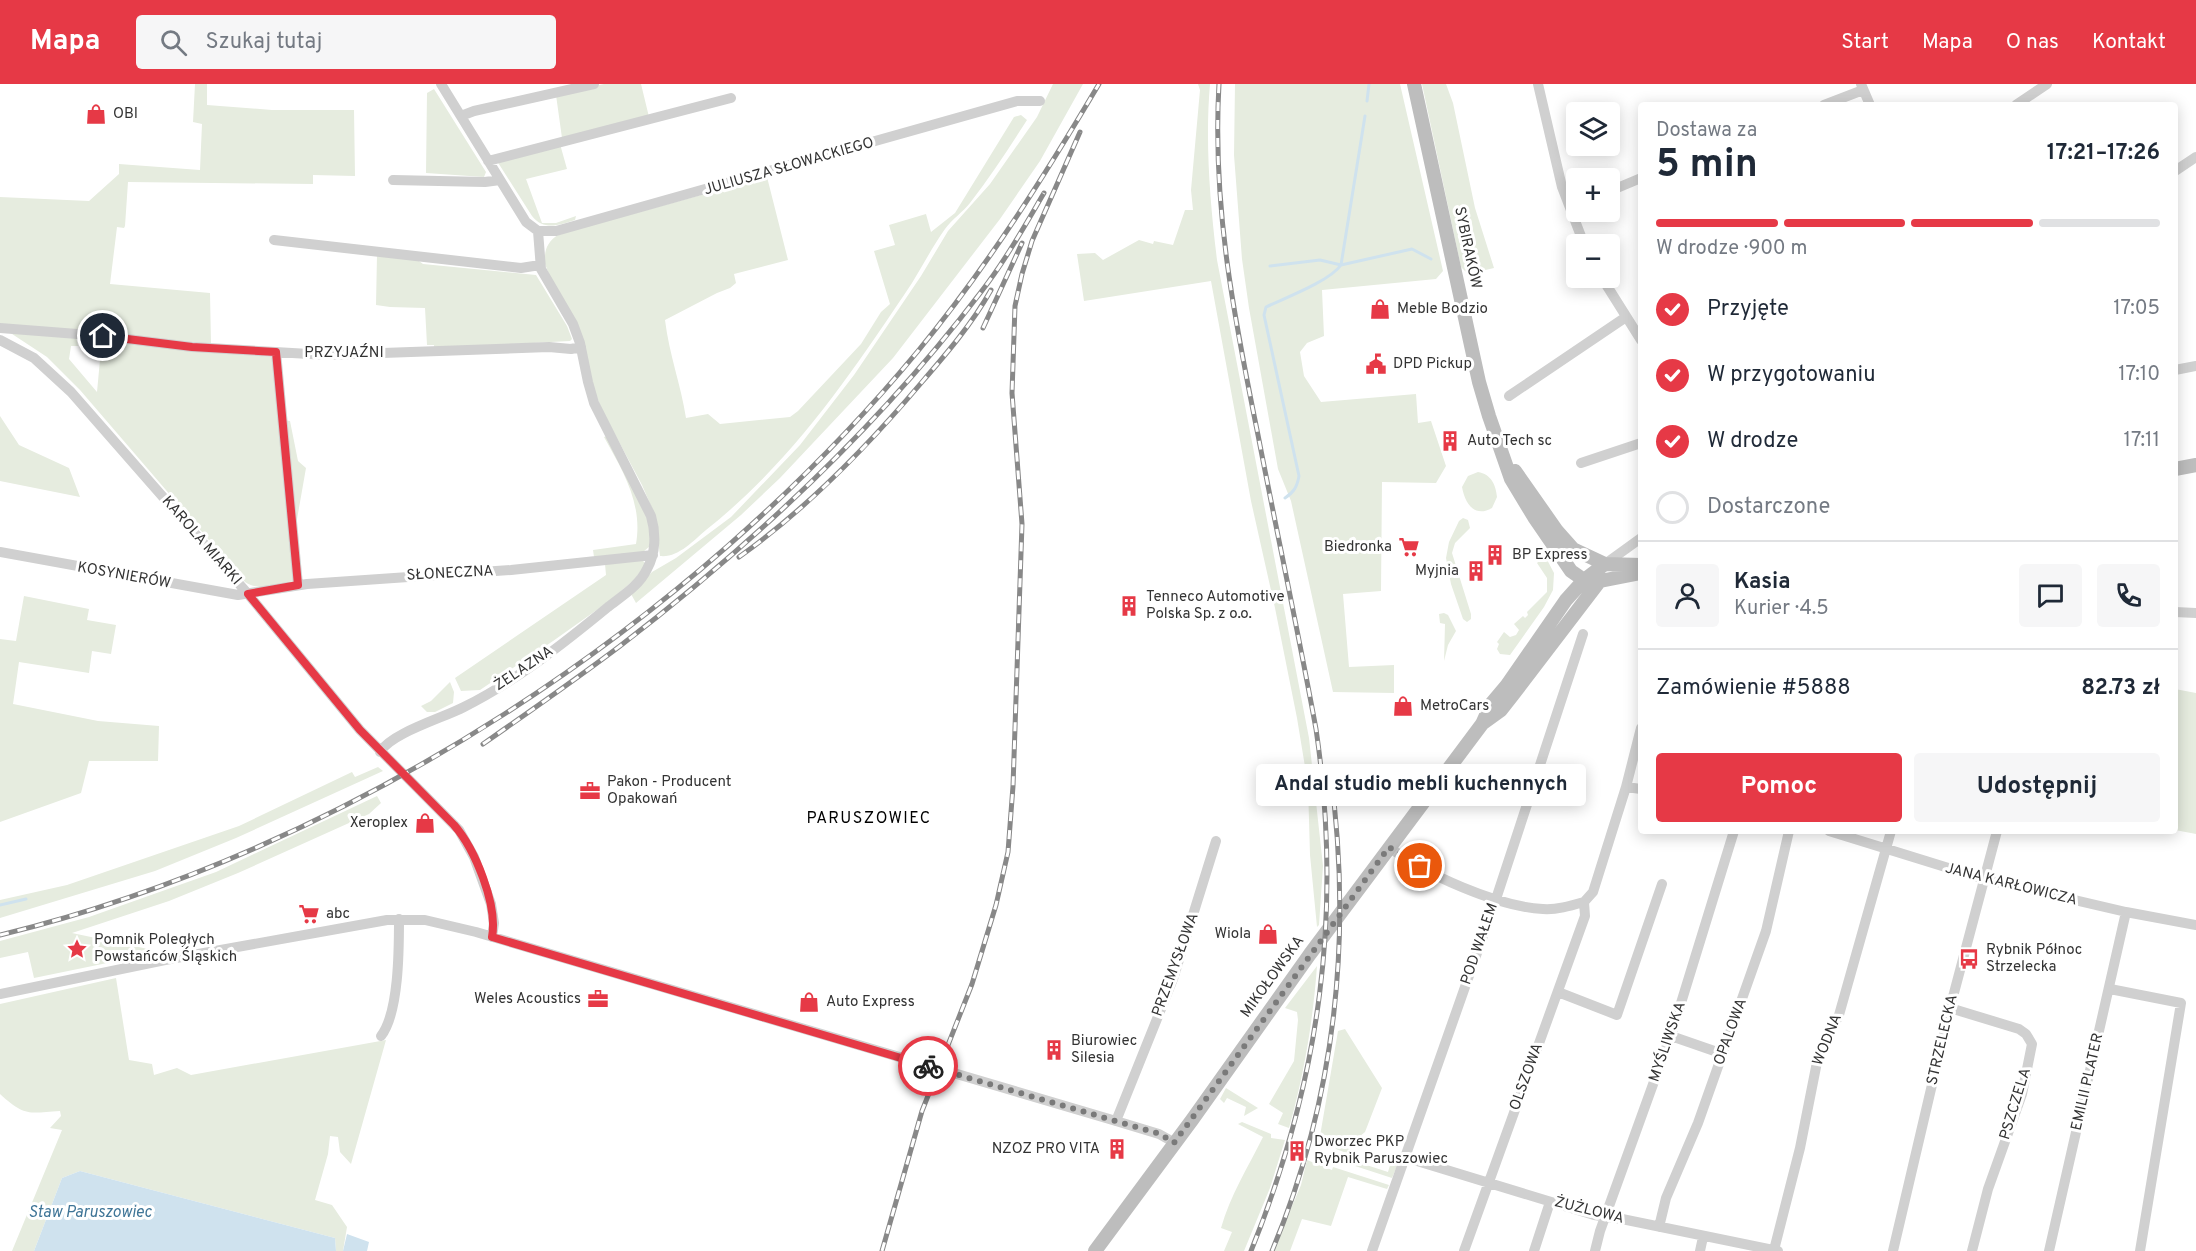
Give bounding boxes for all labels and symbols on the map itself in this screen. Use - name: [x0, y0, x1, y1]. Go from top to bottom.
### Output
- shop icon: OBI: [84, 102, 108, 126]
- place label: OBI: [113, 105, 138, 124]
- street label: JULIUSZA SŁOWACKIEGO: [702, 134, 876, 200]
- street label: SYBIRAKÓW: [1449, 205, 1487, 291]
- shop icon: Meble Bodzio: [1368, 297, 1392, 321]
- place label: Meble Bodzio: [1397, 300, 1488, 319]
- pin: [77, 310, 128, 361]
- street label: PRZYJAŹNI: [304, 343, 384, 363]
- public building icon: DPD Pickup: [1364, 352, 1388, 376]
- place label: DPD Pickup: [1393, 355, 1472, 374]
- building icon: Auto Tech sc: [1438, 429, 1462, 453]
- place label: Auto Tech sc: [1467, 432, 1552, 451]
- street label: KAROLA MIARKI: [157, 492, 245, 590]
- supermarket icon: Biedronka: [1397, 535, 1421, 559]
- place label: Biedronka: [1324, 538, 1392, 557]
- building icon: BP Express: [1483, 543, 1507, 567]
- place label: BP Express: [1512, 546, 1587, 565]
- street label: KOSYNIERÓW: [76, 556, 173, 594]
- building icon: Myjnia: [1464, 559, 1488, 583]
- street label: SŁONECZNA: [406, 562, 494, 586]
- place label: Myjnia: [1415, 562, 1459, 581]
- place label: Tenneco Automotive Polska Sp. z o.o.: [1146, 588, 1285, 624]
- building icon: Tenneco Automotive Polska Sp. z o.o.: [1117, 594, 1141, 618]
- street label: ŻELAZNA: [490, 641, 557, 696]
- shop icon: MetroCars: [1391, 694, 1415, 718]
- place label: MetroCars: [1420, 697, 1489, 716]
- callout: Andal studio mebli kuchennych: [1255, 764, 1585, 806]
- place label: Pakon - Producent Opakowań: [607, 773, 731, 809]
- office icon: Pakon - Producent Opakowań: [578, 779, 602, 803]
- district label: PARUSZOWIEC: [806, 809, 932, 829]
- shop icon: Xeroplex: [413, 811, 437, 835]
- place label: Xeroplex: [350, 814, 408, 833]
- pin: [1394, 840, 1445, 891]
- street label: JANA KARŁOWICZA: [1943, 859, 2079, 911]
- street label: POD WAŁEM: [1457, 901, 1503, 987]
- supermarket icon: abc: [297, 902, 321, 926]
- place label: abc: [326, 905, 350, 924]
- street label: PRZEMYSŁOWA: [1148, 911, 1204, 1019]
- shop icon: Wiola: [1256, 922, 1280, 946]
- place label: Wiola: [1214, 925, 1251, 944]
- place label: Pomnik Poległych Powstańców Śląskich: [94, 931, 237, 967]
- street label: MIKOŁOWSKA: [1237, 932, 1309, 1022]
- place icon: Pomnik Poległych Powstańców Śląskich: [65, 937, 89, 961]
- place label: Rybnik Północ Strzelecka: [1986, 941, 2082, 977]
- bus stop icon: Rybnik Północ Strzelecka: [1957, 947, 1981, 971]
- office icon: Weles Acoustics: [586, 987, 610, 1011]
- place label: Weles Acoustics: [474, 990, 581, 1009]
- shop icon: Auto Express: [797, 990, 821, 1014]
- place label: Auto Express: [826, 993, 915, 1012]
- street label: STRZELECKA: [1923, 993, 1963, 1087]
- street label: OPALOWA: [1710, 996, 1752, 1068]
- street label: MYŚLIWSKA: [1643, 999, 1691, 1085]
- street label: WODNA: [1809, 1011, 1847, 1069]
- street label: EMILII PLATER: [2068, 1031, 2108, 1133]
- place label: Biurowiec Silesia: [1071, 1032, 1137, 1068]
- courier: [898, 1036, 958, 1096]
- building icon: Biurowiec Silesia: [1042, 1038, 1066, 1062]
- street label: OLSZOWA: [1506, 1041, 1548, 1113]
- street label: PSZCZELA: [1996, 1066, 2036, 1142]
- place label: Dworzec PKP Rybnik Paruszowiec: [1314, 1133, 1448, 1169]
- building icon: NZOZ PRO VITA: [1105, 1137, 1129, 1161]
- building icon: Dworzec PKP Rybnik Paruszowiec: [1285, 1139, 1309, 1163]
- place label: NZOZ PRO VITA: [992, 1140, 1100, 1159]
- street label: ŻUŻLOWA: [1552, 1192, 1626, 1229]
- water label: Staw Paruszowiec: [28, 1203, 152, 1223]

